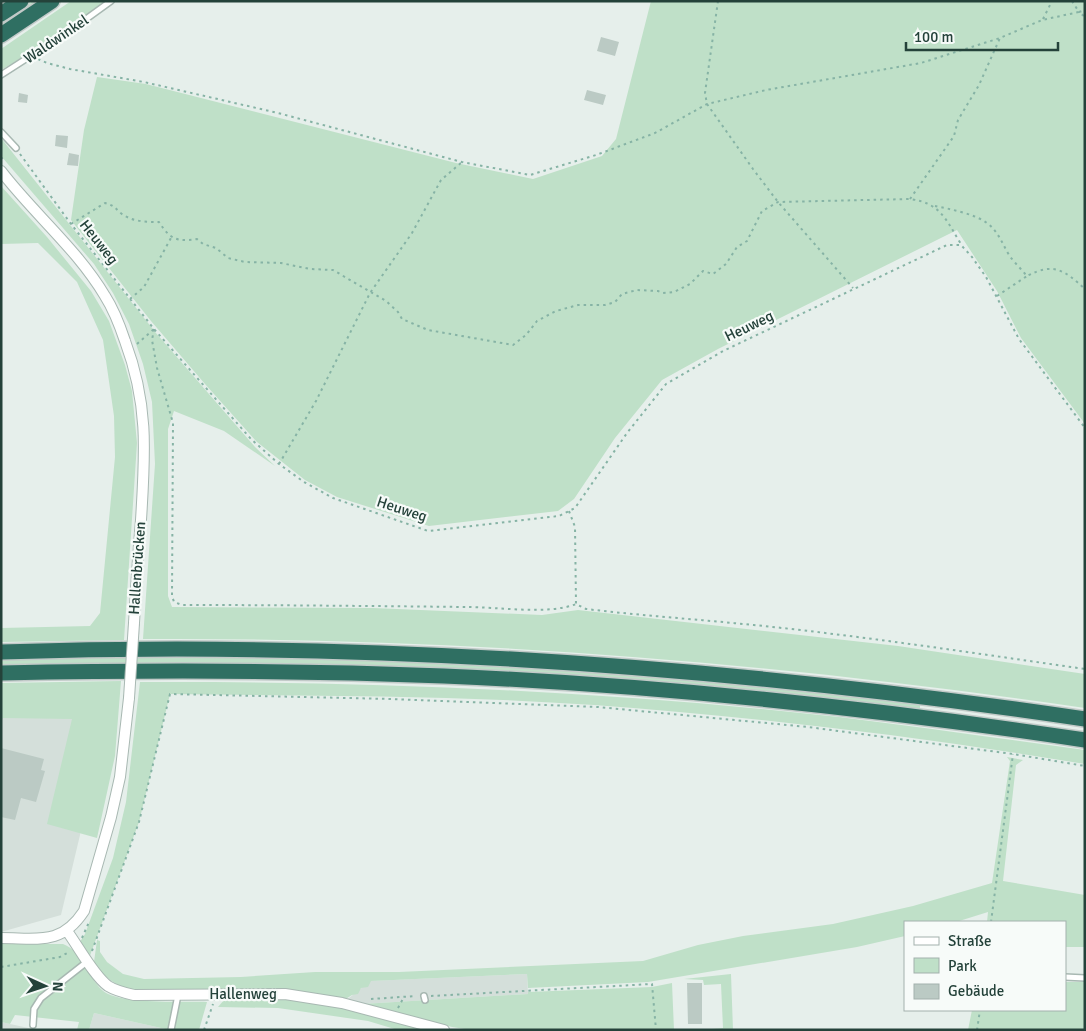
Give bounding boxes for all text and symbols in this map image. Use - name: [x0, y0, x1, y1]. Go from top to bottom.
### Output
- street label: Waldwinkel: [20, 11, 92, 67]
- scale bar: [906, 20, 1058, 52]
- text: 100 m: [914, 28, 954, 46]
- street label: Heuweg: [76, 216, 122, 268]
- street label: Heuweg: [722, 307, 776, 345]
- street label: Heuweg: [375, 492, 430, 526]
- street label: Hallenbrücken: [125, 521, 149, 615]
- legend: [904, 921, 1066, 1011]
- text: Straße: [948, 932, 992, 950]
- text: Park: [948, 957, 977, 975]
- north arrow: [20, 961, 70, 1011]
- text: N: [49, 981, 66, 992]
- text: Gebäude: [948, 982, 1004, 1000]
- street label: Hallenweg: [209, 985, 277, 1003]

